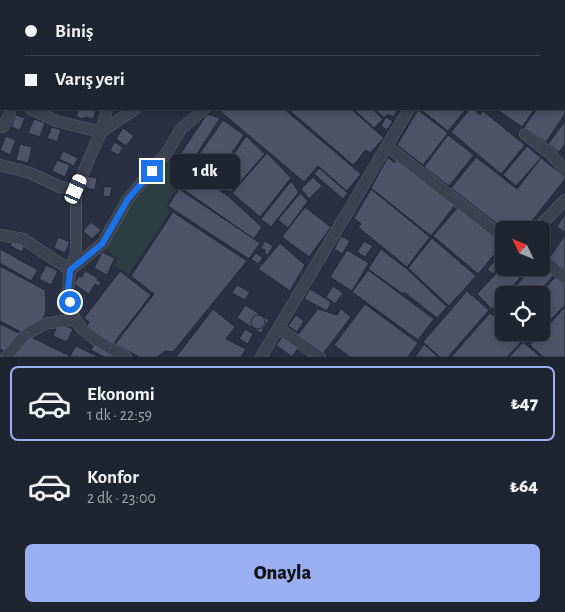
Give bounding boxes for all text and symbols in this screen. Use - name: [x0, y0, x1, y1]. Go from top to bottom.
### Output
- text: Biniş: [55, 22, 93, 41]
- text: Varış yeri: [55, 70, 125, 89]
- callout: 1 dk: [170, 154, 240, 188]
- route end: [141, 160, 163, 182]
- text: 1 dk: [193, 163, 217, 179]
- car: [63, 172, 88, 206]
- north arrow: [495, 221, 550, 276]
- map controls: [495, 221, 550, 341]
- button: locate: [495, 286, 550, 341]
- route start: [59, 291, 81, 313]
- icon: car: [27, 381, 72, 426]
- text: Ekonomi: [87, 385, 155, 404]
- text: ₺47: [511, 394, 538, 413]
- text: 1 dk · 22:59: [87, 407, 152, 423]
- icon: car: [27, 464, 72, 509]
- text: Konfor: [87, 468, 139, 487]
- text: ₺64: [510, 477, 538, 496]
- text: 2 dk · 23:00: [87, 490, 156, 506]
- button: Onayla: [25, 544, 540, 602]

